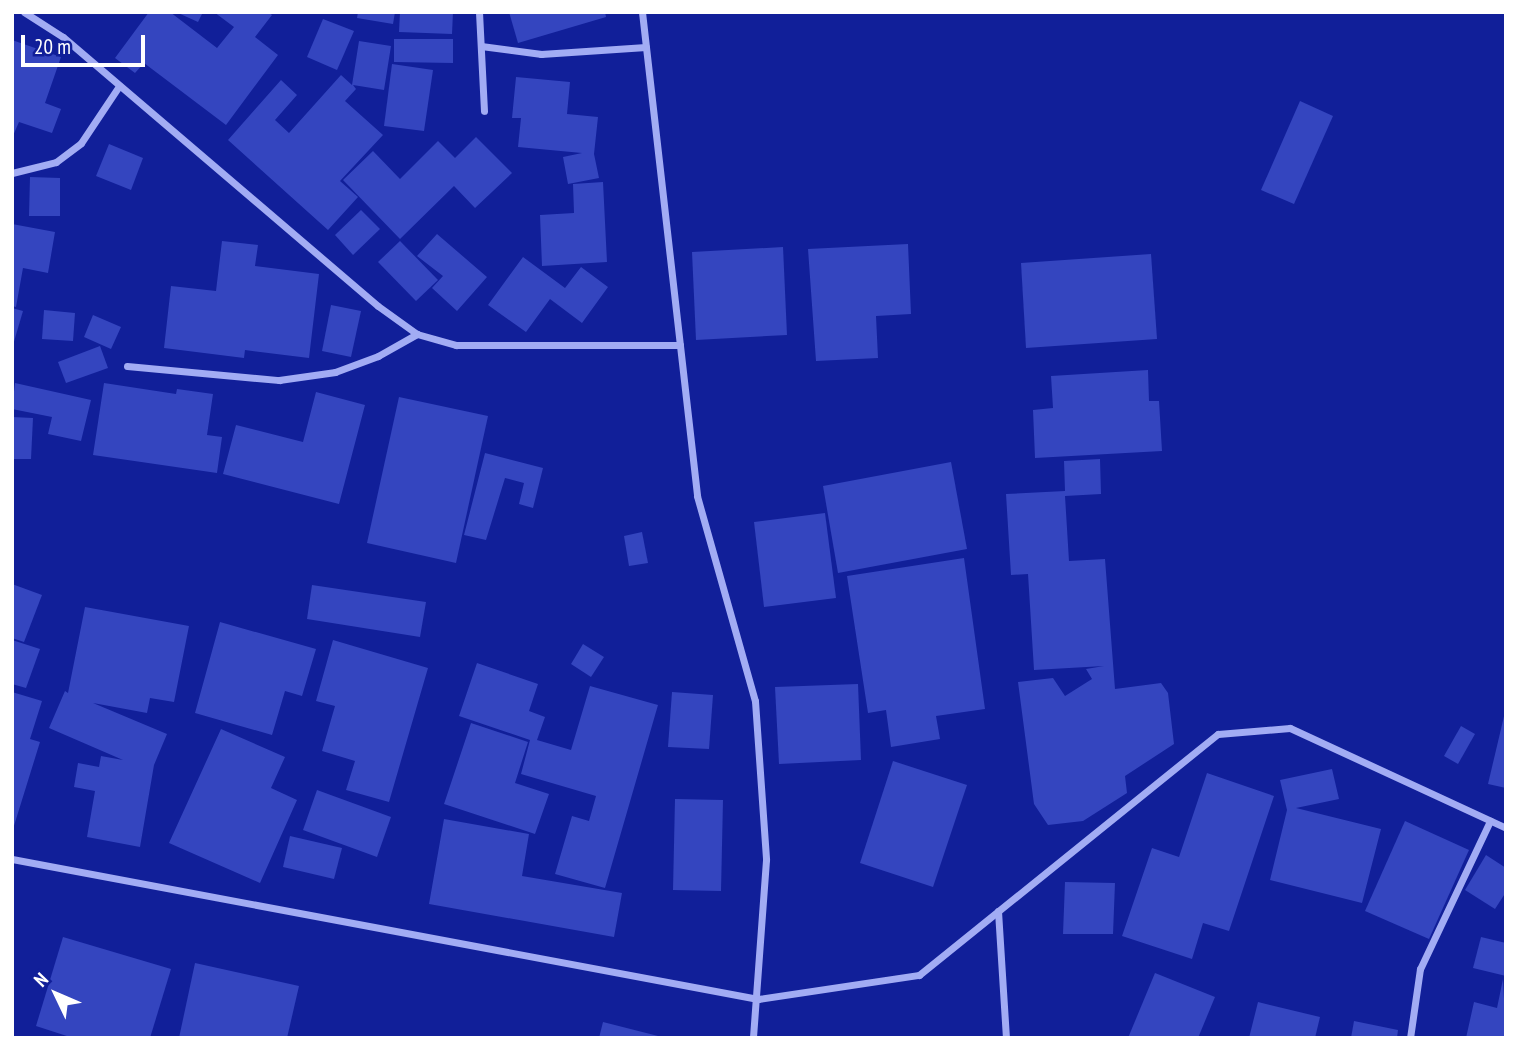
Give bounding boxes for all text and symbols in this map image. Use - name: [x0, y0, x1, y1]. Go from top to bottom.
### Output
- scale bar: [24, 21, 149, 65]
- text: 20 m: [34, 33, 71, 60]
- north arrow: [21, 959, 91, 1029]
- text: N: [29, 967, 53, 991]

